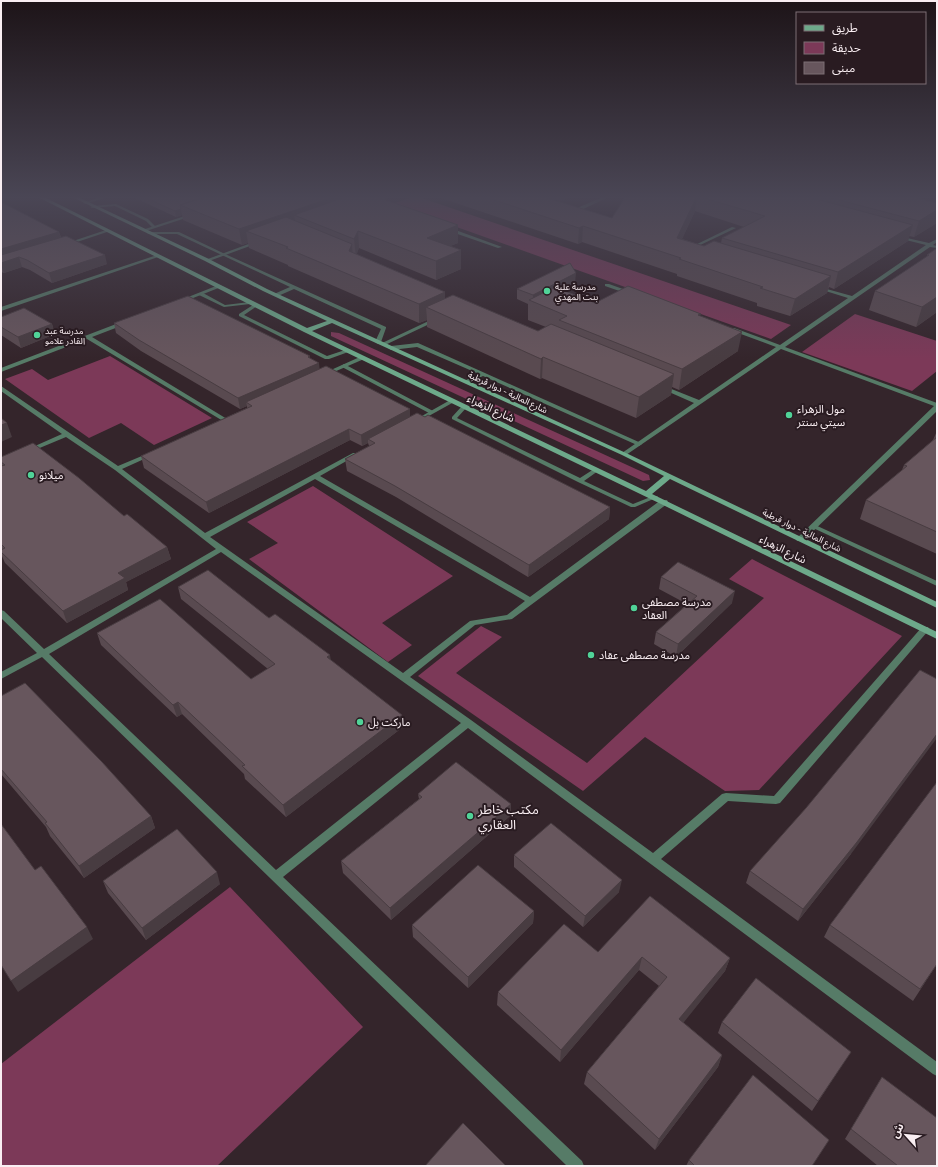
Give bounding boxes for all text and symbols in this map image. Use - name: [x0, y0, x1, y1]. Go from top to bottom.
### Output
- legend: [796, 12, 926, 84]
- text: طريق: [832, 18, 858, 37]
- text: حديقة: [832, 38, 861, 57]
- text: مبنى: [832, 58, 855, 77]
- place label: مدرسة علية بنت المهدي: [555, 280, 598, 304]
- marker: مدرسة علية بنت المهدي: [542, 286, 552, 296]
- place label: مدرسة عبد القادر علامو: [45, 324, 85, 347]
- marker: مدرسة عبد القادر علامو: [32, 330, 42, 340]
- street label: شارع المالية - دوار قرطبة: [466, 368, 550, 417]
- street label: شارع الزهراء: [465, 390, 518, 426]
- place label: مول الزهراء سيتي سنتر: [796, 401, 846, 432]
- marker: مول الزهراء سيتي سنتر: [784, 410, 794, 420]
- place label: ميلانو: [39, 467, 64, 483]
- marker: ميلانو: [26, 470, 36, 480]
- street label: شارع المالية - دوار قرطبة: [760, 505, 844, 556]
- street label: شارع الزهراء: [757, 531, 810, 567]
- place label: مدرسة مصطفى العقاد: [642, 594, 712, 623]
- marker: مدرسة مصطفى العقاد: [629, 603, 639, 613]
- place label: مدرسة مصطفى عقاد: [599, 647, 690, 663]
- marker: مدرسة مصطفى عقاد: [586, 650, 596, 660]
- place label: ماركت بل: [368, 714, 411, 730]
- marker: ماركت بل: [355, 717, 365, 727]
- place label: مكتب خاطر العقاري: [477, 799, 539, 835]
- marker: مكتب خاطر العقاري: [465, 811, 475, 821]
- north arrow: [886, 1115, 926, 1155]
- text: ش: [887, 1120, 908, 1141]

